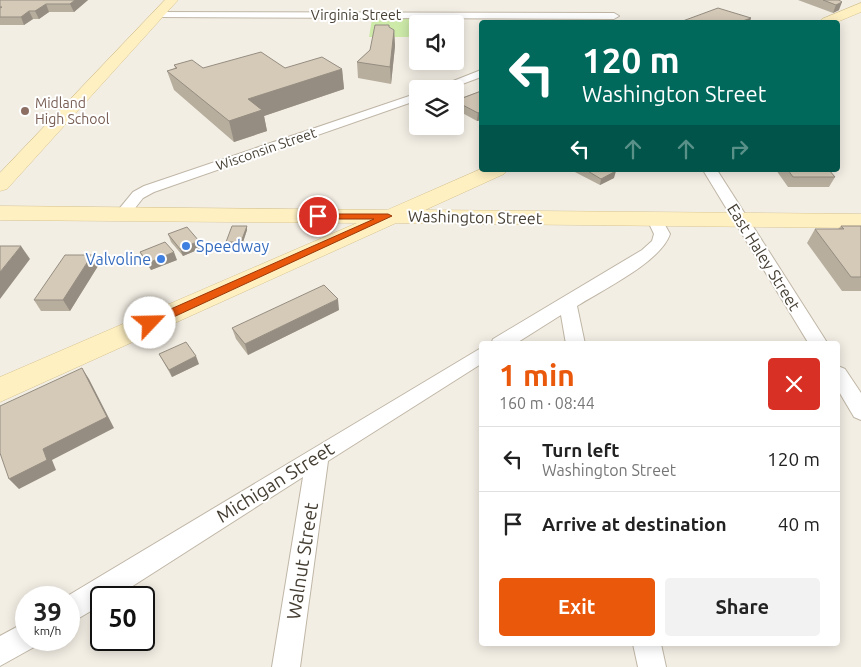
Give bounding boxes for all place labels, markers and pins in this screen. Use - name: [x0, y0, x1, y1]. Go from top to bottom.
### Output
- place label: Midland High School: [35, 95, 110, 127]
- marker: Midland High School: [19, 105, 31, 117]
- pin: [297, 195, 339, 237]
- place label: Speedway: [196, 237, 269, 255]
- marker: Speedway: [180, 240, 192, 252]
- place label: Valvoline: [86, 250, 151, 268]
- marker: Valvoline: [155, 253, 167, 265]

